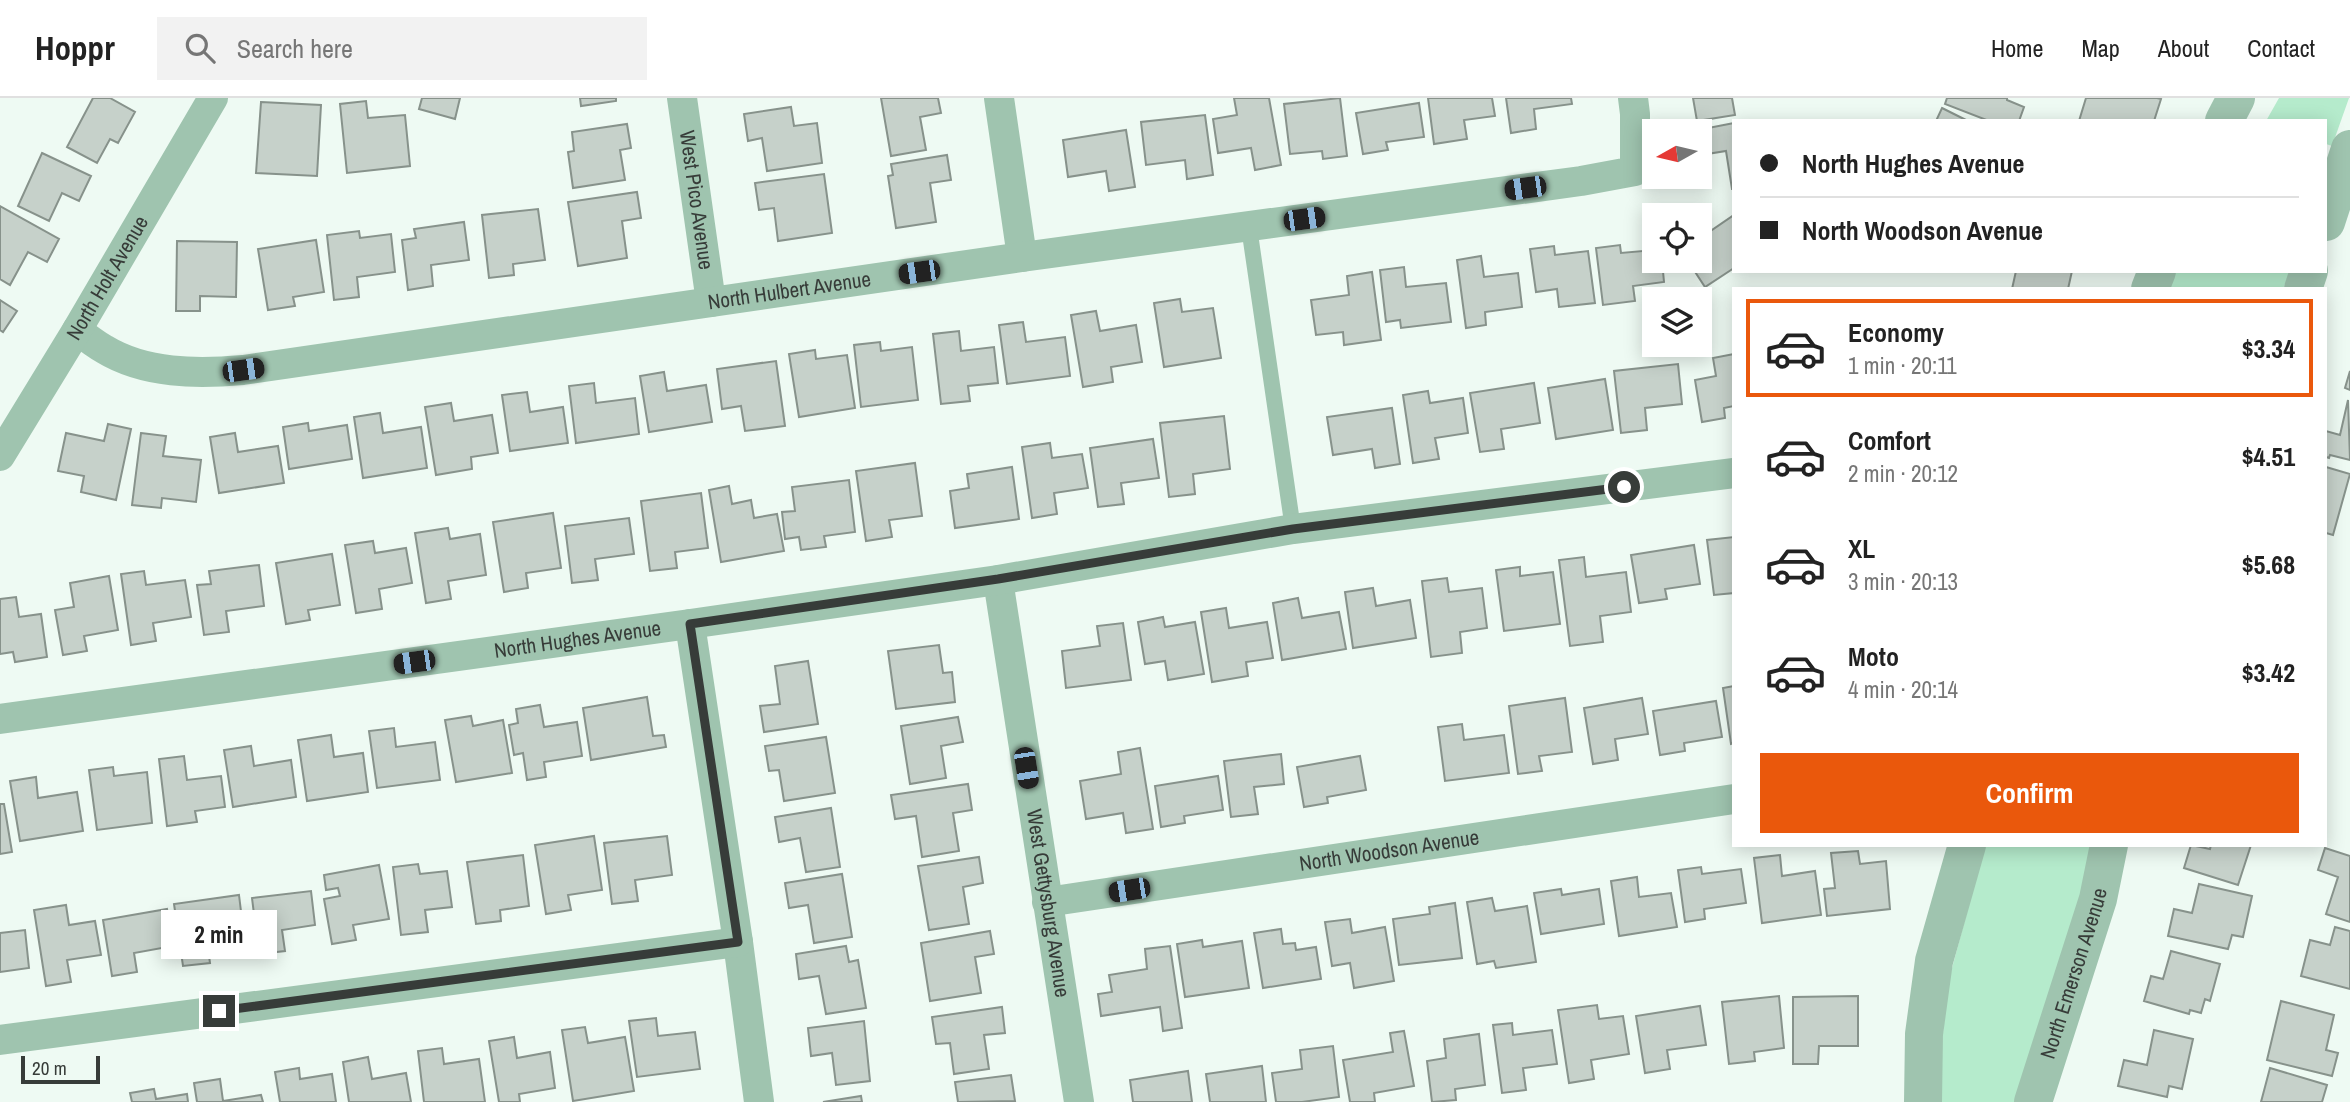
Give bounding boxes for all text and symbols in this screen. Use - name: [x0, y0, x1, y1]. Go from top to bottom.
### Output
- search box: [157, 17, 647, 80]
- text: Hoppr: [35, 26, 115, 70]
- icon: search: [181, 29, 219, 67]
- text: Search here: [237, 31, 353, 66]
- text: Home: [1991, 32, 2043, 64]
- text: Map: [2081, 32, 2120, 64]
- text: About: [2158, 32, 2209, 64]
- text: Contact: [2247, 32, 2315, 64]
- north arrow: [1642, 119, 1712, 189]
- map controls: [1642, 119, 1712, 357]
- street label: West Pico Avenue: [673, 128, 721, 271]
- text: North Hughes Avenue: [1802, 146, 2024, 181]
- car: [1503, 175, 1548, 201]
- button: locate: [1642, 203, 1712, 273]
- car: [1282, 206, 1327, 232]
- street label: North Holt Avenue: [59, 210, 155, 345]
- text: North Woodson Avenue: [1802, 213, 2043, 248]
- car: [897, 259, 942, 285]
- street label: North Hulbert Avenue: [706, 264, 873, 316]
- button: layers: [1642, 287, 1712, 357]
- text: Economy: [1848, 315, 1944, 350]
- icon: car: [1764, 317, 1827, 380]
- text: $3.34: [2242, 331, 2295, 366]
- text: 1 min · 20:11: [1848, 350, 1957, 381]
- car: [221, 357, 266, 383]
- text: Comfort: [1848, 423, 1931, 458]
- icon: car: [1764, 425, 1827, 488]
- text: $4.51: [2242, 439, 2295, 474]
- text: 2 min · 20:12: [1848, 458, 1958, 489]
- route start: [1608, 471, 1640, 503]
- text: XL: [1848, 531, 1875, 566]
- icon: car: [1764, 533, 1827, 596]
- text: $5.68: [2242, 547, 2295, 582]
- text: 3 min · 20:13: [1848, 566, 1958, 597]
- street label: North Hughes Avenue: [492, 613, 663, 665]
- text: Moto: [1848, 639, 1899, 674]
- icon: car: [1764, 641, 1827, 704]
- car: [392, 649, 437, 675]
- text: $3.42: [2242, 655, 2295, 690]
- text: 4 min · 20:14: [1848, 674, 1958, 705]
- car: [1013, 746, 1040, 790]
- button: Confirm: [1760, 753, 2299, 833]
- street label: West Gettysburg Avenue: [1020, 807, 1078, 999]
- street label: North Woodson Avenue: [1297, 822, 1481, 878]
- car: [1107, 876, 1152, 904]
- street label: North Emerson Avenue: [2033, 885, 2114, 1062]
- callout: 2 min: [161, 909, 277, 958]
- text: 2 min: [194, 919, 244, 950]
- route end: [203, 995, 235, 1027]
- scale bar: [21, 1053, 100, 1085]
- text: 20 m: [32, 1055, 67, 1081]

